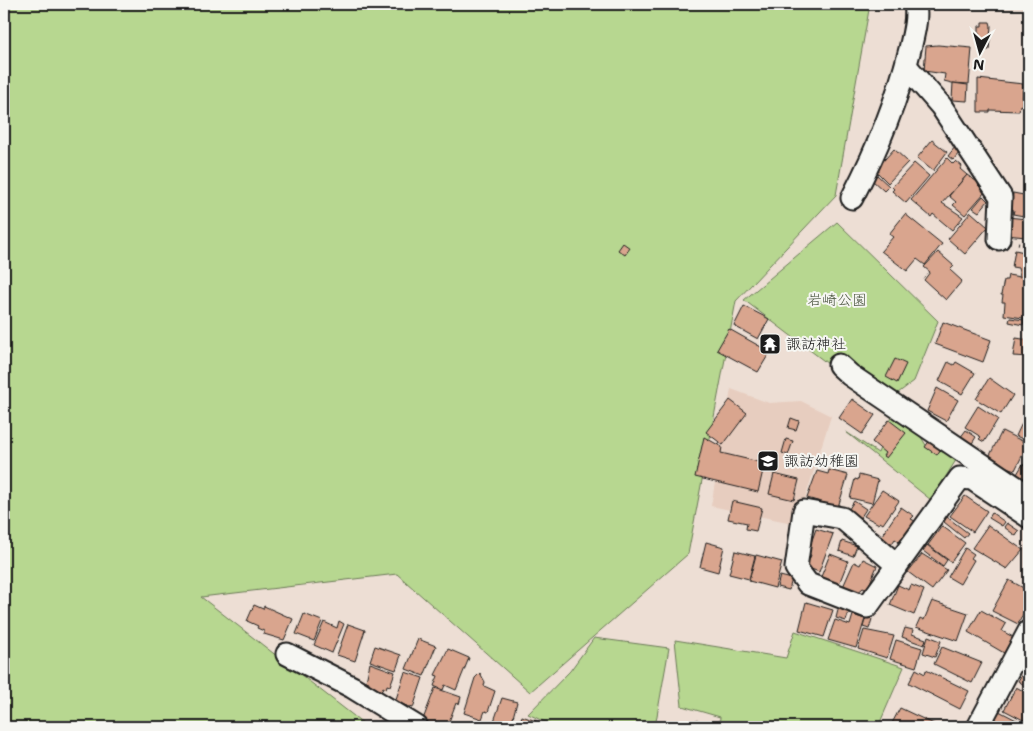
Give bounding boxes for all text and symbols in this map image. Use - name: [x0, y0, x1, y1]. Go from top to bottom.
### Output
- north arrow: [956, 28, 1006, 78]
- text: N: [972, 55, 985, 74]
- park label: 岩崎公園: [807, 290, 867, 310]
- temple icon: 諏訪神社: [758, 332, 782, 356]
- place label: 諏訪神社: [786, 334, 846, 354]
- school or university icon: 諏訪幼稚園: [756, 449, 780, 473]
- place label: 諏訪幼稚園: [784, 451, 859, 471]

